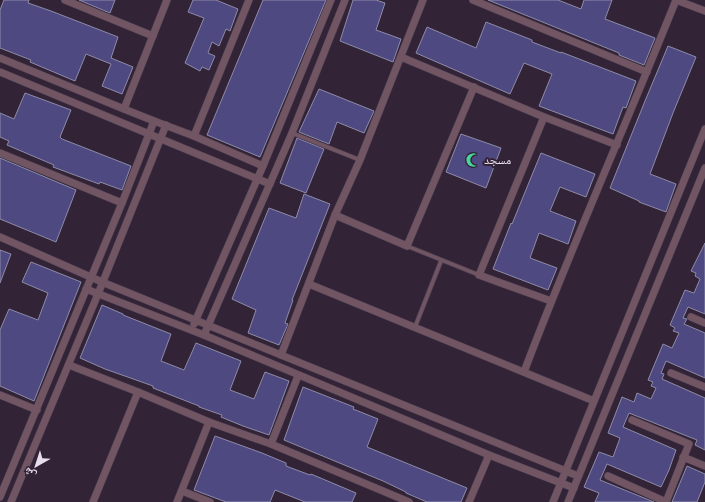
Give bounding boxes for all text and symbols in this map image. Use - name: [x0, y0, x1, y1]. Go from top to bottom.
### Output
- mosque icon: مسجد: [465, 152, 481, 168]
- place label: مسجد: [484, 153, 511, 167]
- north arrow: [16, 446, 56, 486]
- text: ش: [21, 464, 39, 482]

